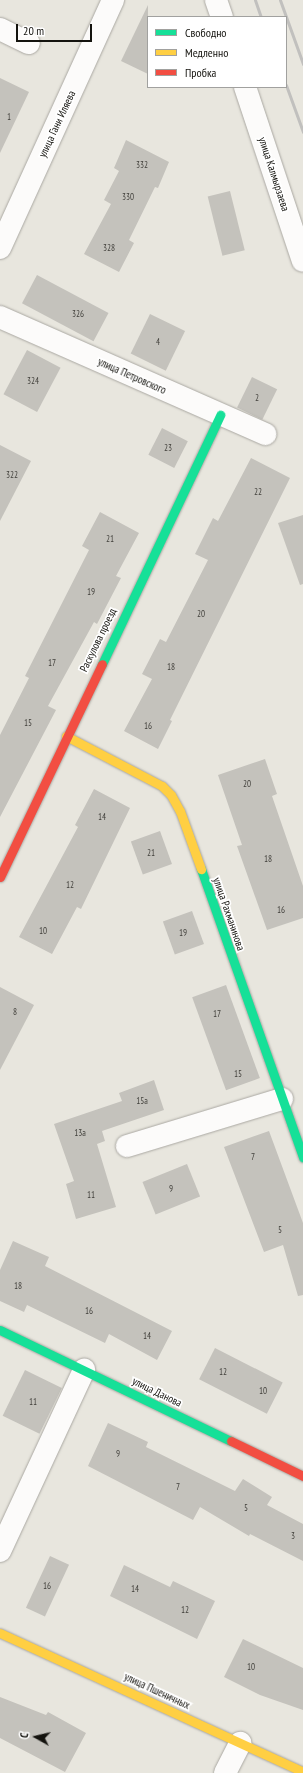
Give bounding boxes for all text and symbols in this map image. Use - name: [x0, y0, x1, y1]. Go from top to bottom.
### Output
- scale bar: [18, 16, 94, 42]
- legend: [147, 16, 287, 88]
- text: 20 m: [23, 23, 44, 38]
- text: Свободно: [185, 25, 227, 40]
- text: Медленно: [185, 45, 228, 60]
- text: Пробка: [185, 65, 216, 80]
- street label: улица Гани Иляева: [36, 88, 78, 160]
- house number: 1: [7, 112, 11, 122]
- street label: улица Калмырзаева: [256, 135, 292, 213]
- house number: 332: [136, 160, 148, 170]
- house number: 330: [122, 192, 134, 202]
- house number: 328: [103, 243, 115, 253]
- house number: 326: [72, 309, 84, 319]
- house number: 4: [156, 337, 160, 347]
- street label: улица Петровского: [96, 355, 168, 397]
- house number: 324: [27, 376, 39, 386]
- house number: 2: [255, 393, 259, 403]
- house number: 23: [164, 443, 172, 453]
- house number: 322: [6, 470, 18, 480]
- house number: 22: [254, 487, 262, 497]
- house number: 21: [106, 534, 114, 544]
- house number: 19: [87, 587, 95, 597]
- street label: Раскулова проезд: [77, 606, 119, 674]
- house number: 20: [197, 609, 205, 619]
- house number: 17: [48, 658, 56, 668]
- house number: 18: [167, 662, 175, 672]
- house number: 15: [24, 718, 32, 728]
- house number: 16: [144, 721, 152, 731]
- house number: 20: [243, 779, 251, 789]
- house number: 14: [98, 812, 106, 822]
- house number: 21: [147, 848, 155, 858]
- house number: 18: [264, 854, 272, 864]
- street label: улица Рахманинова: [210, 876, 248, 952]
- house number: 12: [66, 880, 74, 890]
- house number: 16: [277, 905, 285, 915]
- house number: 10: [39, 926, 47, 936]
- house number: 19: [179, 928, 187, 938]
- house number: 8: [13, 1007, 17, 1017]
- house number: 17: [213, 1009, 221, 1019]
- house number: 15: [234, 1069, 242, 1079]
- house number: 15а: [136, 1096, 148, 1106]
- house number: 13а: [74, 1128, 86, 1138]
- house number: 7: [251, 1152, 255, 1162]
- house number: 9: [169, 1184, 173, 1194]
- house number: 11: [87, 1190, 95, 1200]
- house number: 5: [278, 1225, 282, 1235]
- house number: 18: [14, 1281, 22, 1291]
- house number: 16: [85, 1306, 93, 1316]
- house number: 14: [143, 1331, 151, 1341]
- house number: 12: [219, 1367, 227, 1377]
- street label: улица Данова: [130, 1374, 184, 1410]
- house number: 10: [259, 1386, 267, 1396]
- house number: 11: [29, 1397, 37, 1407]
- house number: 9: [116, 1449, 120, 1459]
- house number: 7: [176, 1482, 180, 1492]
- house number: 5: [244, 1503, 248, 1513]
- house number: 3: [291, 1531, 295, 1541]
- house number: 16: [43, 1581, 51, 1591]
- house number: 14: [131, 1584, 139, 1594]
- house number: 12: [181, 1605, 189, 1615]
- house number: 10: [247, 1662, 255, 1672]
- street label: улица Пшеничных: [122, 1670, 192, 1712]
- north arrow: [16, 1717, 56, 1757]
- text: С: [17, 1732, 31, 1739]

